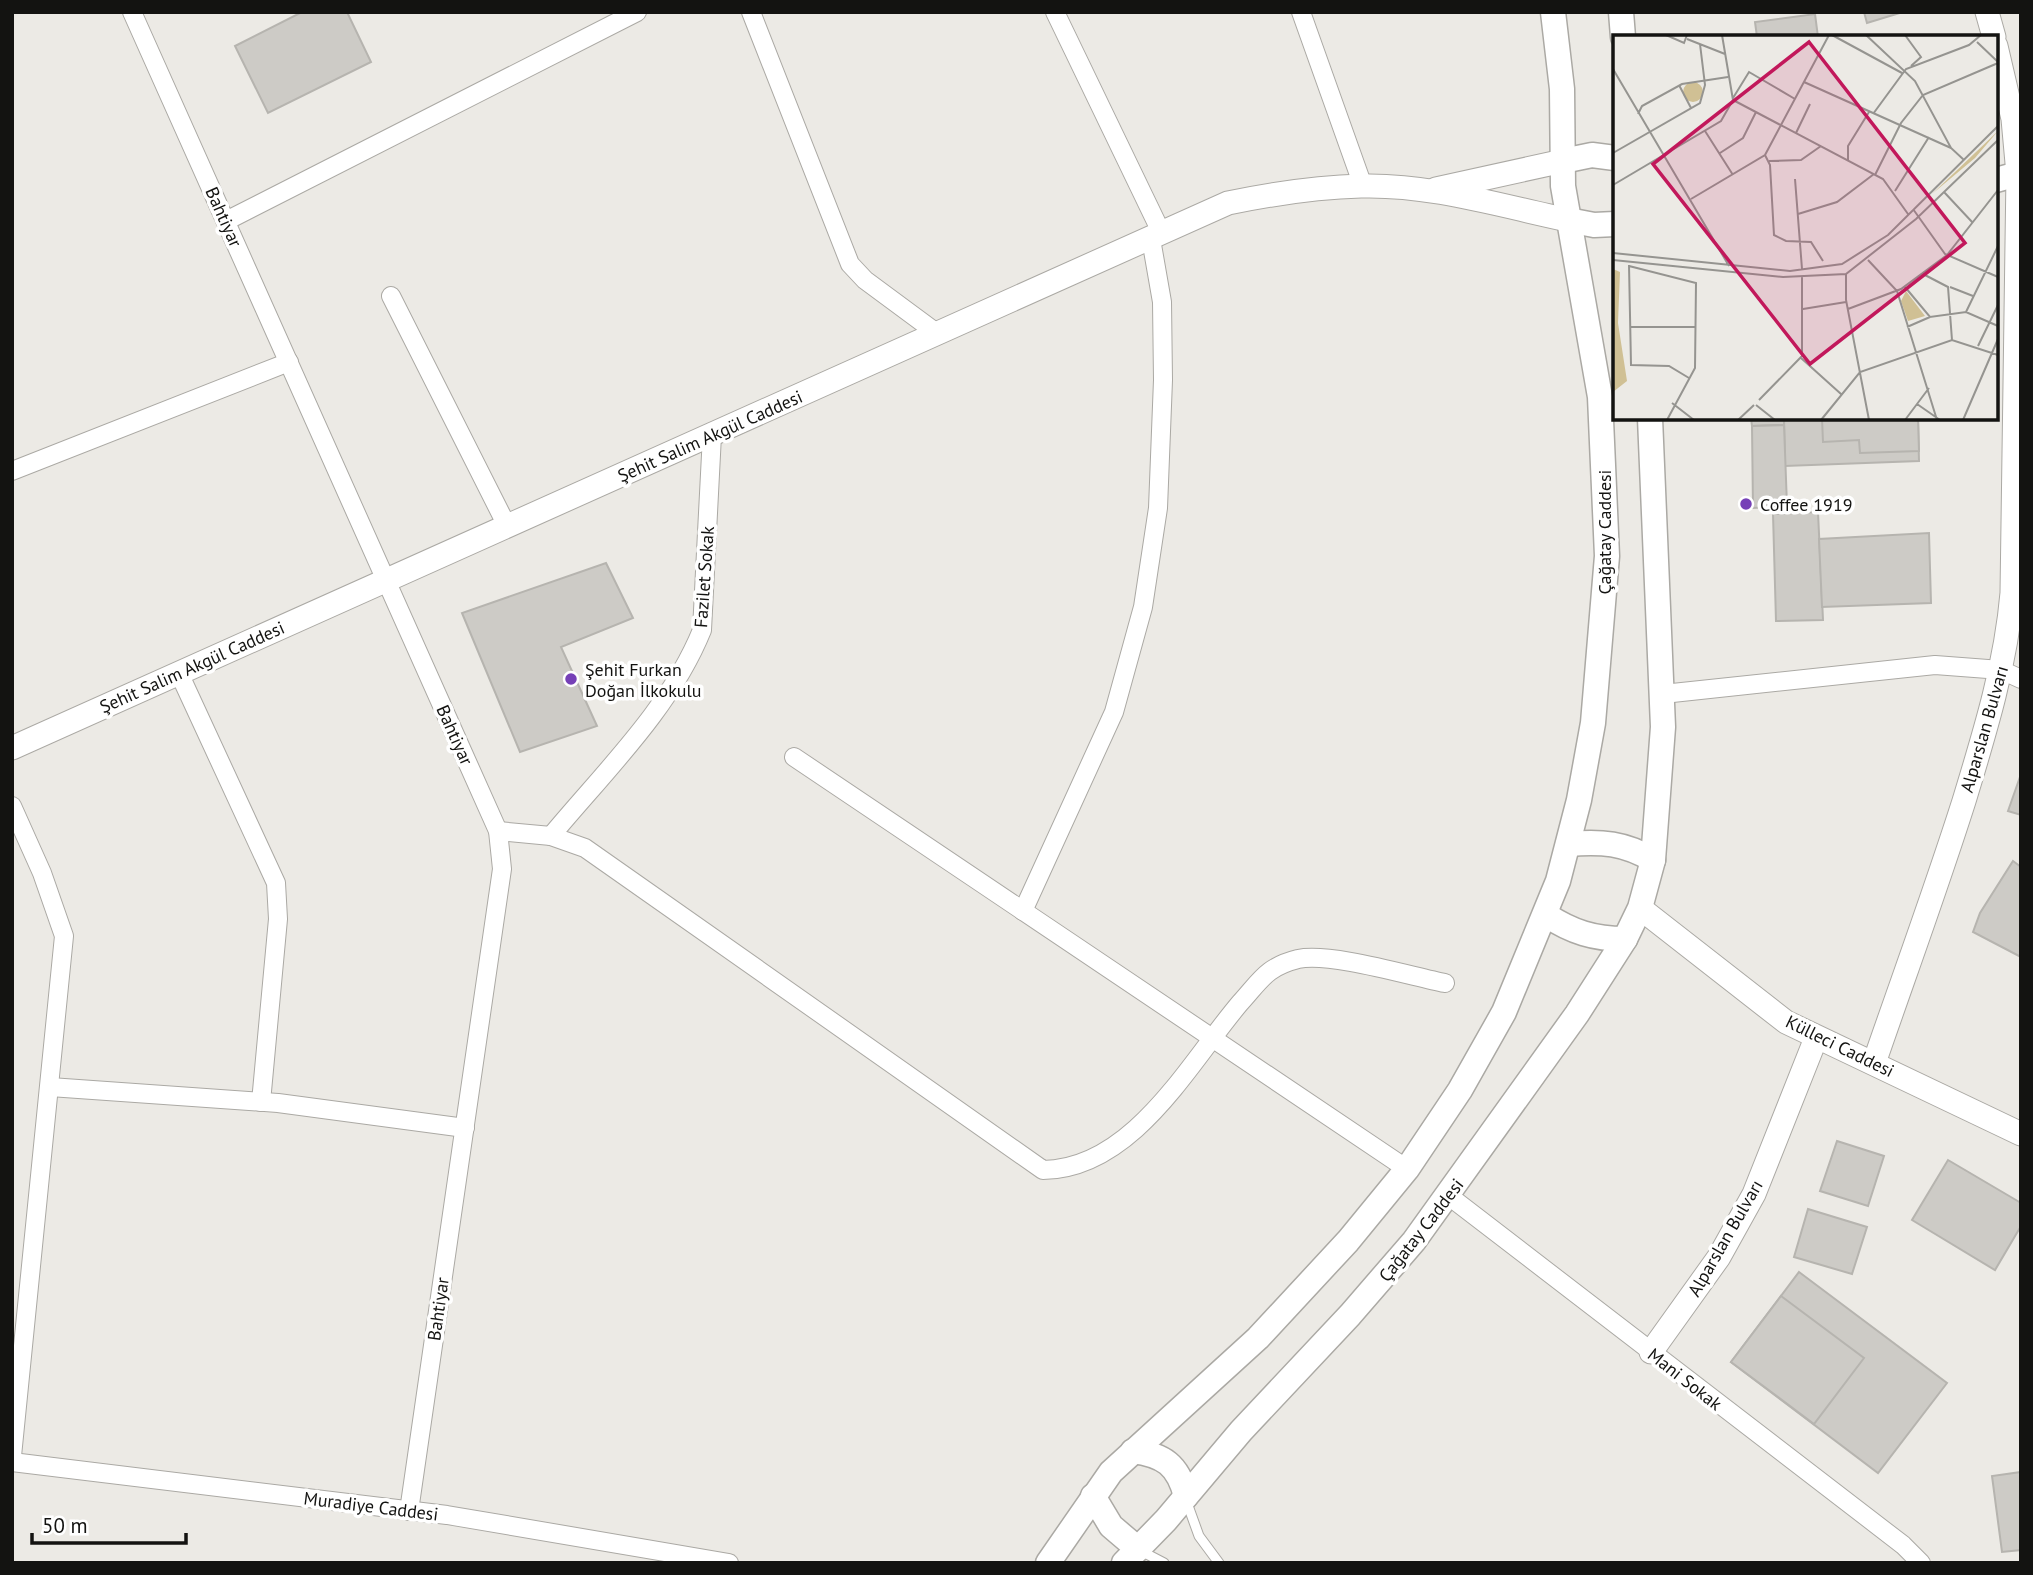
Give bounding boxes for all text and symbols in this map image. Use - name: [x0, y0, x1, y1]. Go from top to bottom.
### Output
- inset map: [1613, 35, 1998, 420]
- street label: Bahtiyar: [201, 183, 247, 251]
- street label: Şehit Salim Akgül Caddesi: [614, 385, 806, 487]
- street label: Çağatay Caddesi: [1593, 470, 1616, 594]
- place label: Coffee 1919: [1760, 493, 1853, 516]
- marker: Coffee 1919: [1738, 496, 1754, 512]
- street label: Fazilet Sokak: [689, 525, 719, 629]
- street label: Şehit Salim Akgül Caddesi: [96, 616, 288, 718]
- place label: Şehit Furkan Doğan İlkokulu: [585, 658, 702, 702]
- street label: Alparslan Bulvarı: [1955, 663, 2013, 795]
- marker: Şehit Furkan Doğan İlkokulu: [563, 671, 579, 687]
- street label: Bahtiyar: [432, 701, 478, 769]
- street label: Külleci Caddesi: [1782, 1010, 1898, 1082]
- street label: Çağatay Caddesi: [1373, 1174, 1469, 1286]
- street label: Alparslan Bulvarı: [1682, 1176, 1768, 1300]
- street label: Bahtiyar: [422, 1276, 454, 1342]
- street label: Mani Sokak: [1643, 1343, 1727, 1415]
- street label: Muradiye Caddesi: [302, 1486, 440, 1526]
- scale bar: [32, 1502, 186, 1546]
- text: 50 m: [42, 1512, 88, 1539]

